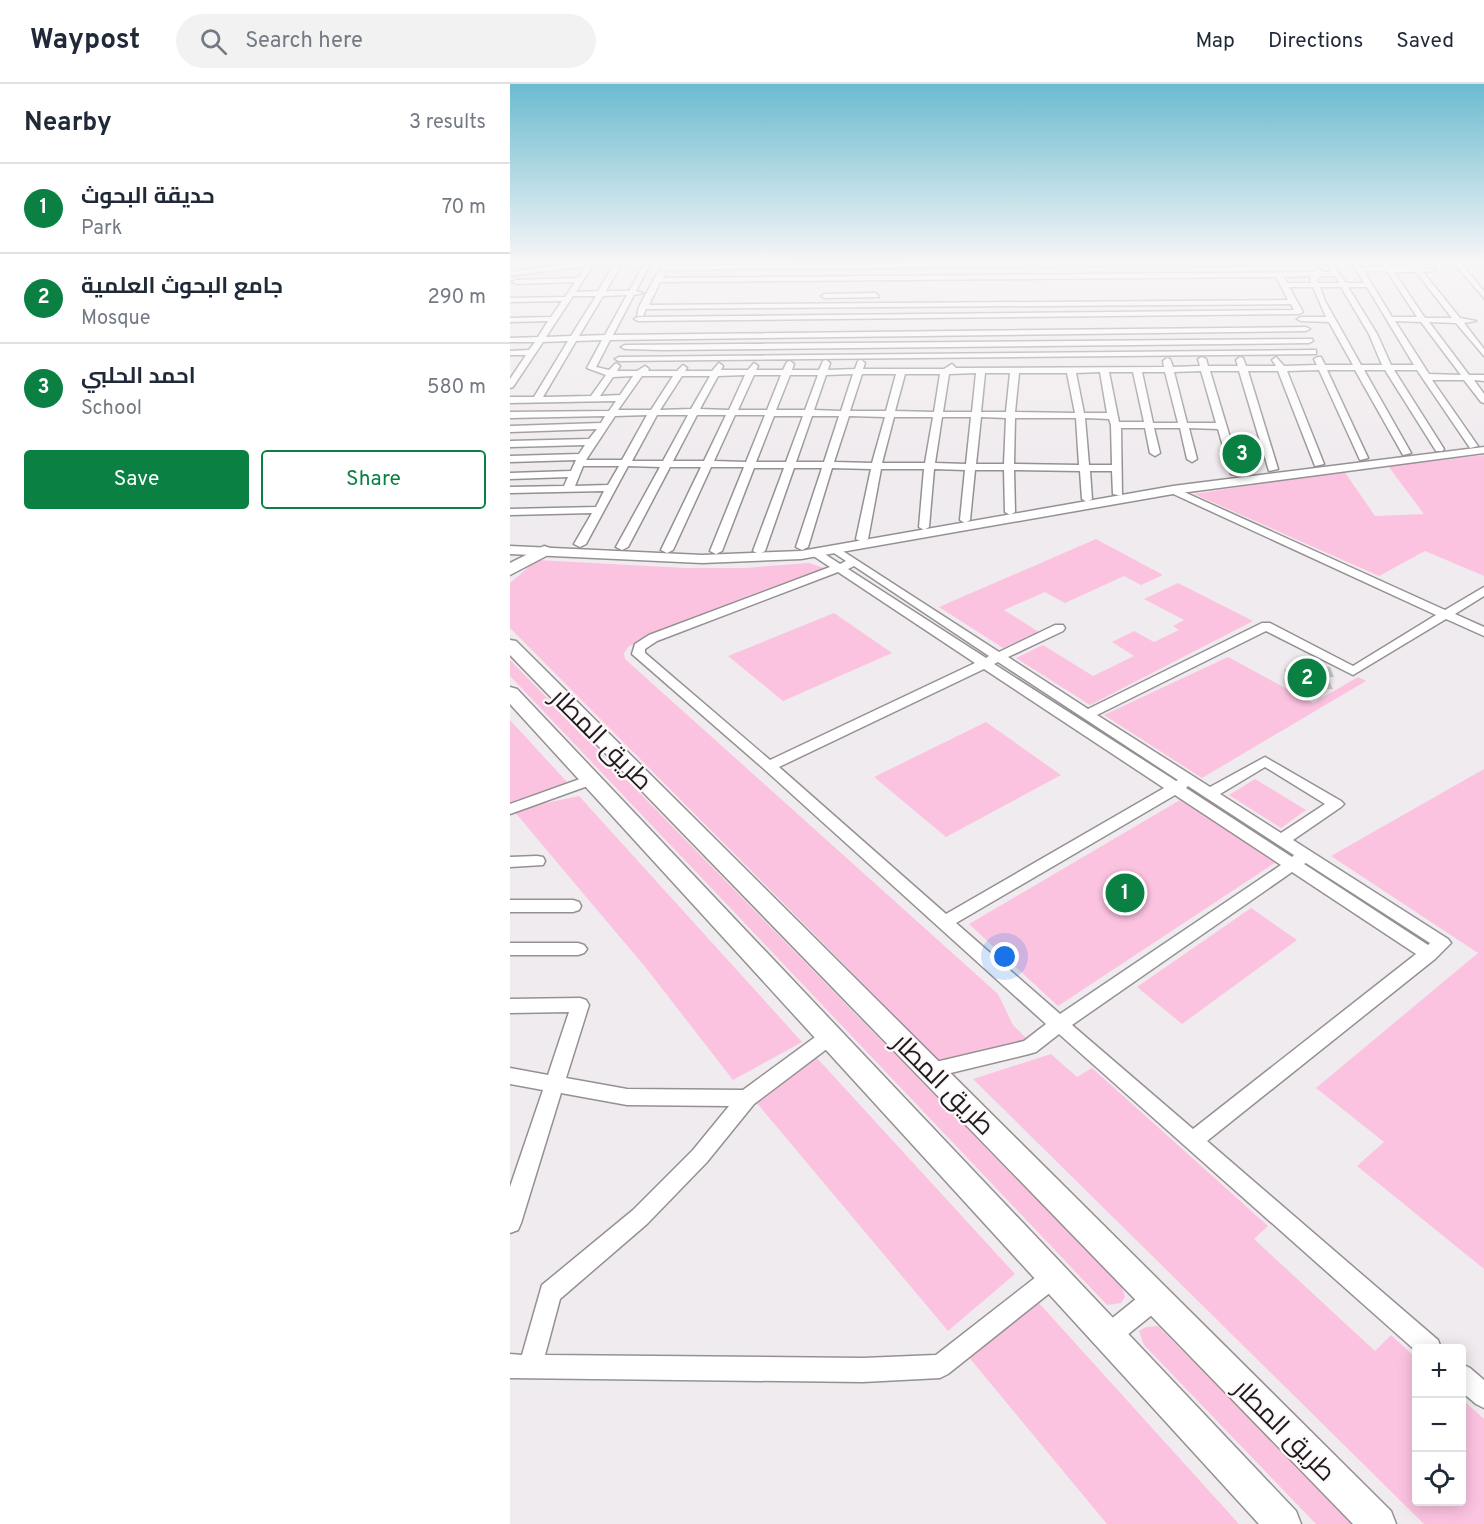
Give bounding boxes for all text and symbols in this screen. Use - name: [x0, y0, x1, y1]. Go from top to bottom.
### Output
- search box: [176, 14, 596, 68]
- text: Waypost: [30, 23, 140, 59]
- icon: search: [197, 25, 230, 58]
- text: Search here: [245, 28, 363, 55]
- text: Map: [1195, 28, 1235, 55]
- text: Directions: [1268, 28, 1363, 55]
- text: Saved: [1396, 28, 1454, 55]
- text: Nearby: [24, 107, 112, 140]
- text: 3 results: [409, 110, 486, 136]
- text: حديقة البحوث: [81, 184, 215, 211]
- text: 1: [40, 195, 48, 221]
- text: 70 m: [442, 195, 486, 221]
- text: Park: [81, 216, 122, 242]
- text: جامع البحوث العلمية: [81, 274, 283, 301]
- text: 2: [37, 285, 50, 311]
- text: 290 m: [428, 285, 486, 311]
- text: Mosque: [81, 306, 150, 332]
- text: احمد الحلبي: [81, 364, 196, 391]
- text: 3: [38, 375, 50, 401]
- text: 580 m: [427, 375, 486, 401]
- text: School: [81, 396, 142, 422]
- pin: 3: [1222, 432, 1262, 476]
- button: Save: [24, 450, 249, 509]
- button: Share: [261, 450, 486, 509]
- pin: 2: [1288, 656, 1326, 700]
- street label: طريق المطار: [541, 681, 658, 799]
- pin: 1: [1106, 870, 1144, 916]
- your location: [990, 942, 1019, 971]
- street label: طريق المطار: [883, 1026, 1000, 1144]
- map controls: [1412, 1344, 1466, 1506]
- button: +: [1412, 1344, 1466, 1398]
- street label: طريق المطار: [1224, 1372, 1341, 1490]
- button: −: [1412, 1398, 1466, 1452]
- button: locate: [1412, 1452, 1466, 1506]

